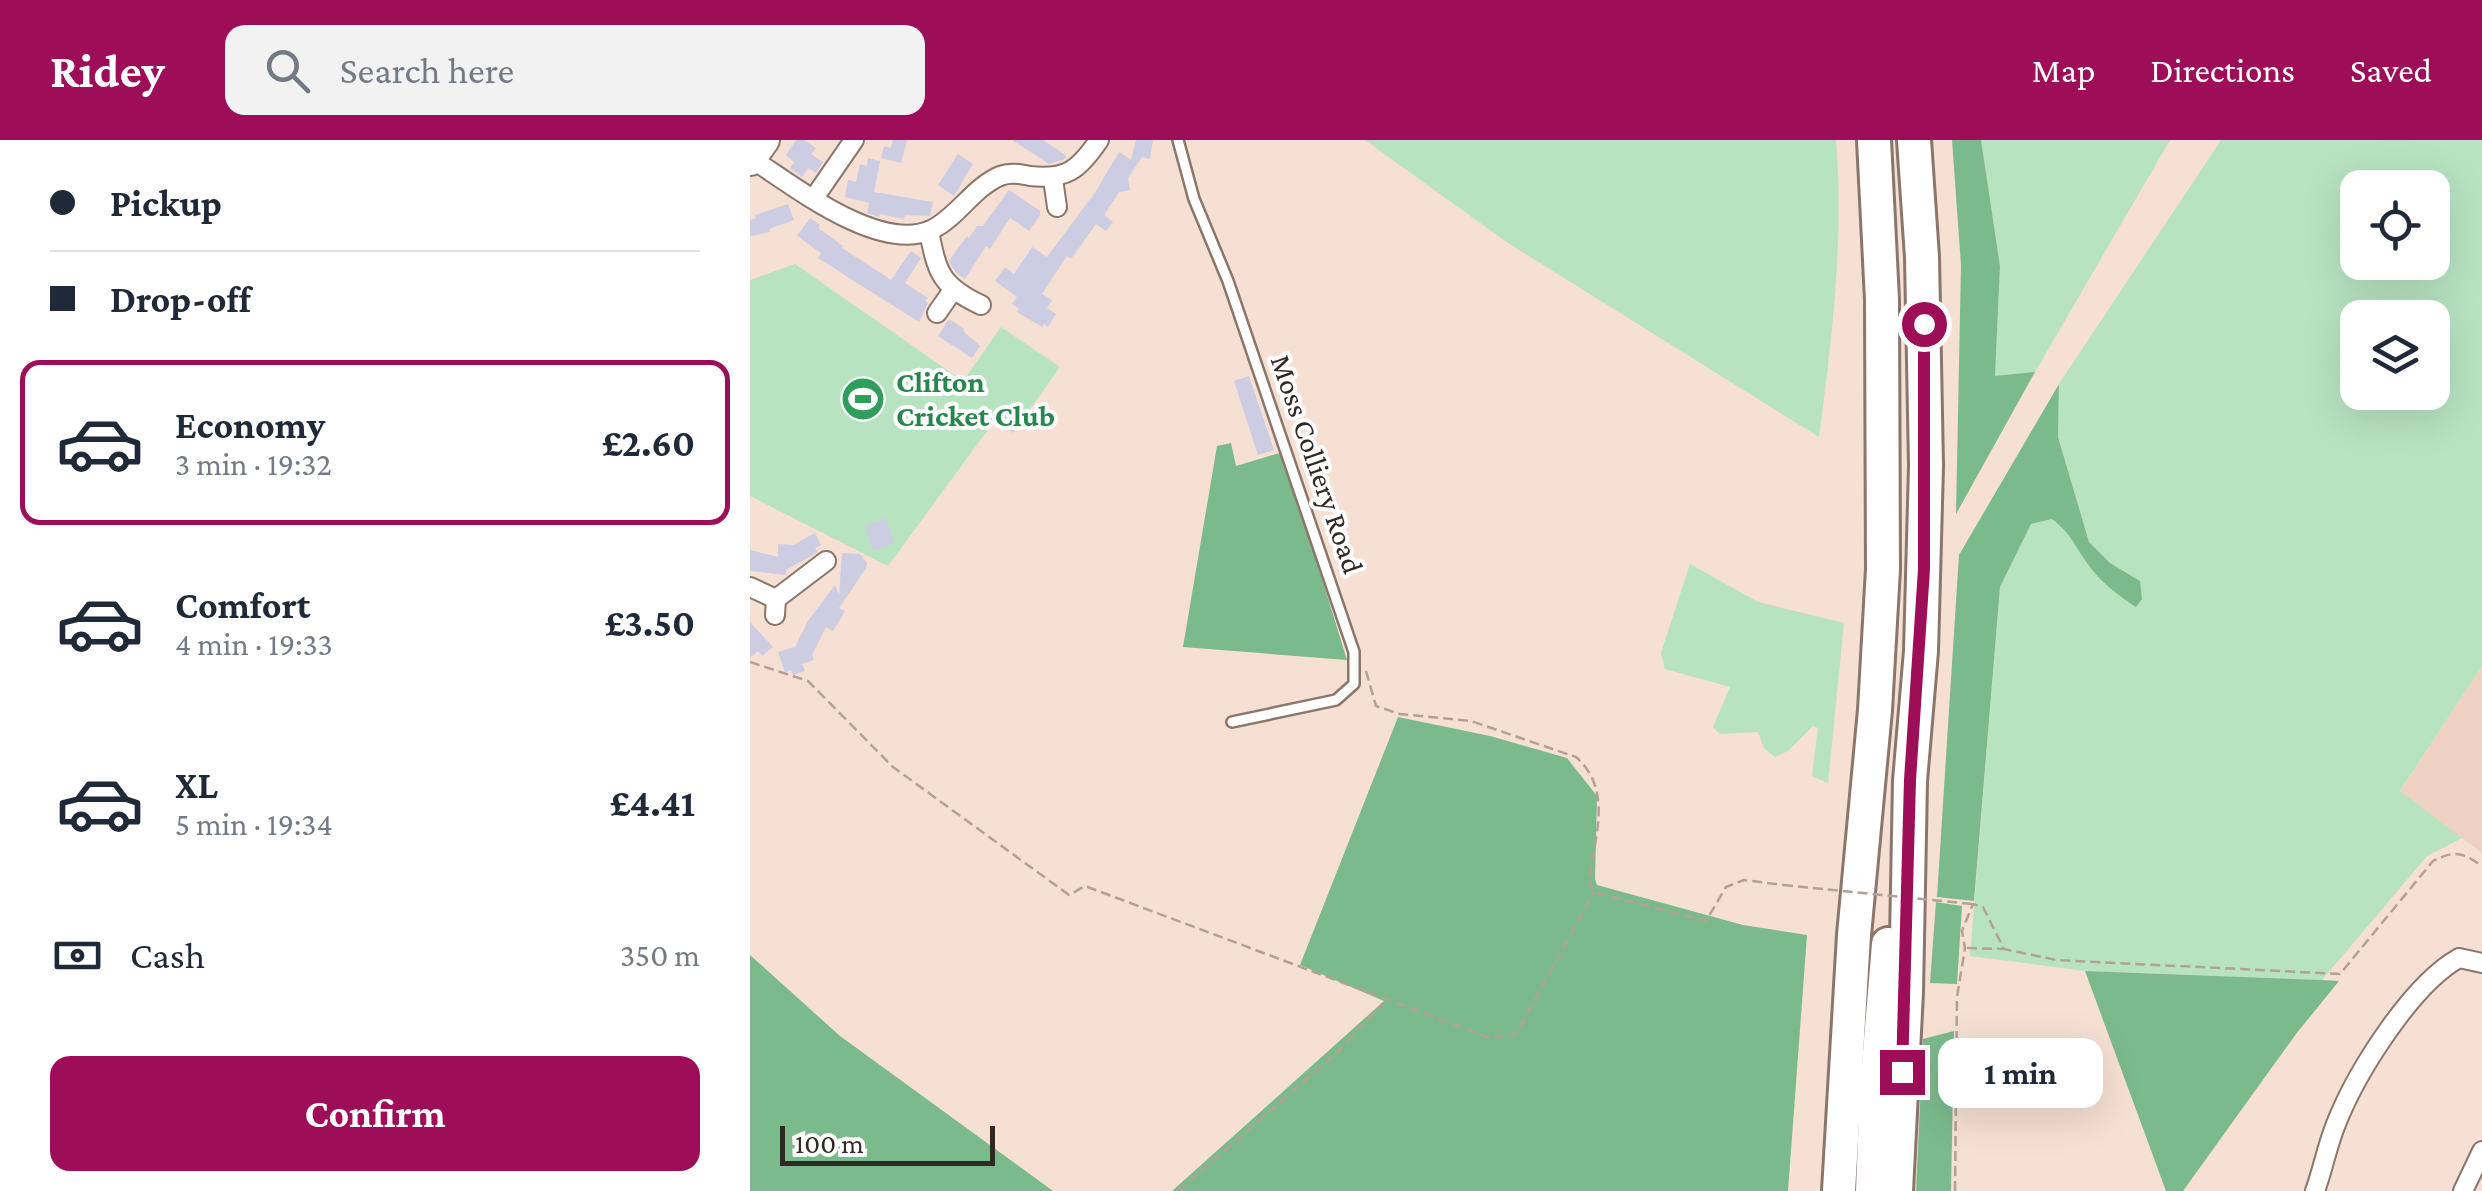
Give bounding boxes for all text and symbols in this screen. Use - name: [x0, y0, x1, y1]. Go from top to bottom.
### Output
- search box: [225, 25, 925, 115]
- icon: search: [260, 43, 315, 98]
- text: Ridey: [50, 44, 165, 97]
- text: Search here: [340, 49, 514, 91]
- text: Map: [2032, 51, 2095, 90]
- text: Directions: [2150, 51, 2295, 90]
- text: Saved: [2350, 51, 2432, 90]
- map controls: [2340, 170, 2450, 410]
- button: locate: [2340, 170, 2450, 280]
- text: Pickup: [110, 182, 222, 224]
- text: Drop-off: [110, 278, 251, 320]
- button: layers: [2340, 300, 2450, 410]
- route start: [1902, 302, 1947, 347]
- street label: Moss Colliery Road: [1264, 350, 1370, 578]
- place label: Clifton Cricket Club: [896, 365, 1055, 432]
- sports icon: Clifton Cricket Club: [840, 376, 886, 422]
- icon: car: [55, 398, 145, 488]
- text: Economy: [175, 404, 325, 446]
- text: £2.60: [602, 422, 695, 464]
- text: 3 min · 19:32: [175, 446, 332, 482]
- icon: car: [55, 578, 145, 668]
- text: Comfort: [175, 584, 311, 626]
- text: £3.50: [605, 602, 695, 644]
- text: 4 min · 19:33: [175, 626, 333, 662]
- icon: car: [55, 758, 145, 848]
- text: XL: [175, 764, 218, 806]
- text: £4.41: [610, 782, 695, 824]
- text: 5 min · 19:34: [175, 806, 333, 842]
- icon: cash: [50, 928, 105, 983]
- text: Cash: [130, 934, 205, 976]
- text: 350 m: [620, 937, 700, 973]
- callout: 1 min: [1937, 1037, 2102, 1107]
- route end: [1880, 1050, 1925, 1095]
- text: 1 min: [1984, 1055, 2057, 1091]
- button: Confirm: [50, 1056, 700, 1171]
- scale bar: [780, 1121, 995, 1166]
- text: 100 m: [795, 1128, 864, 1159]

